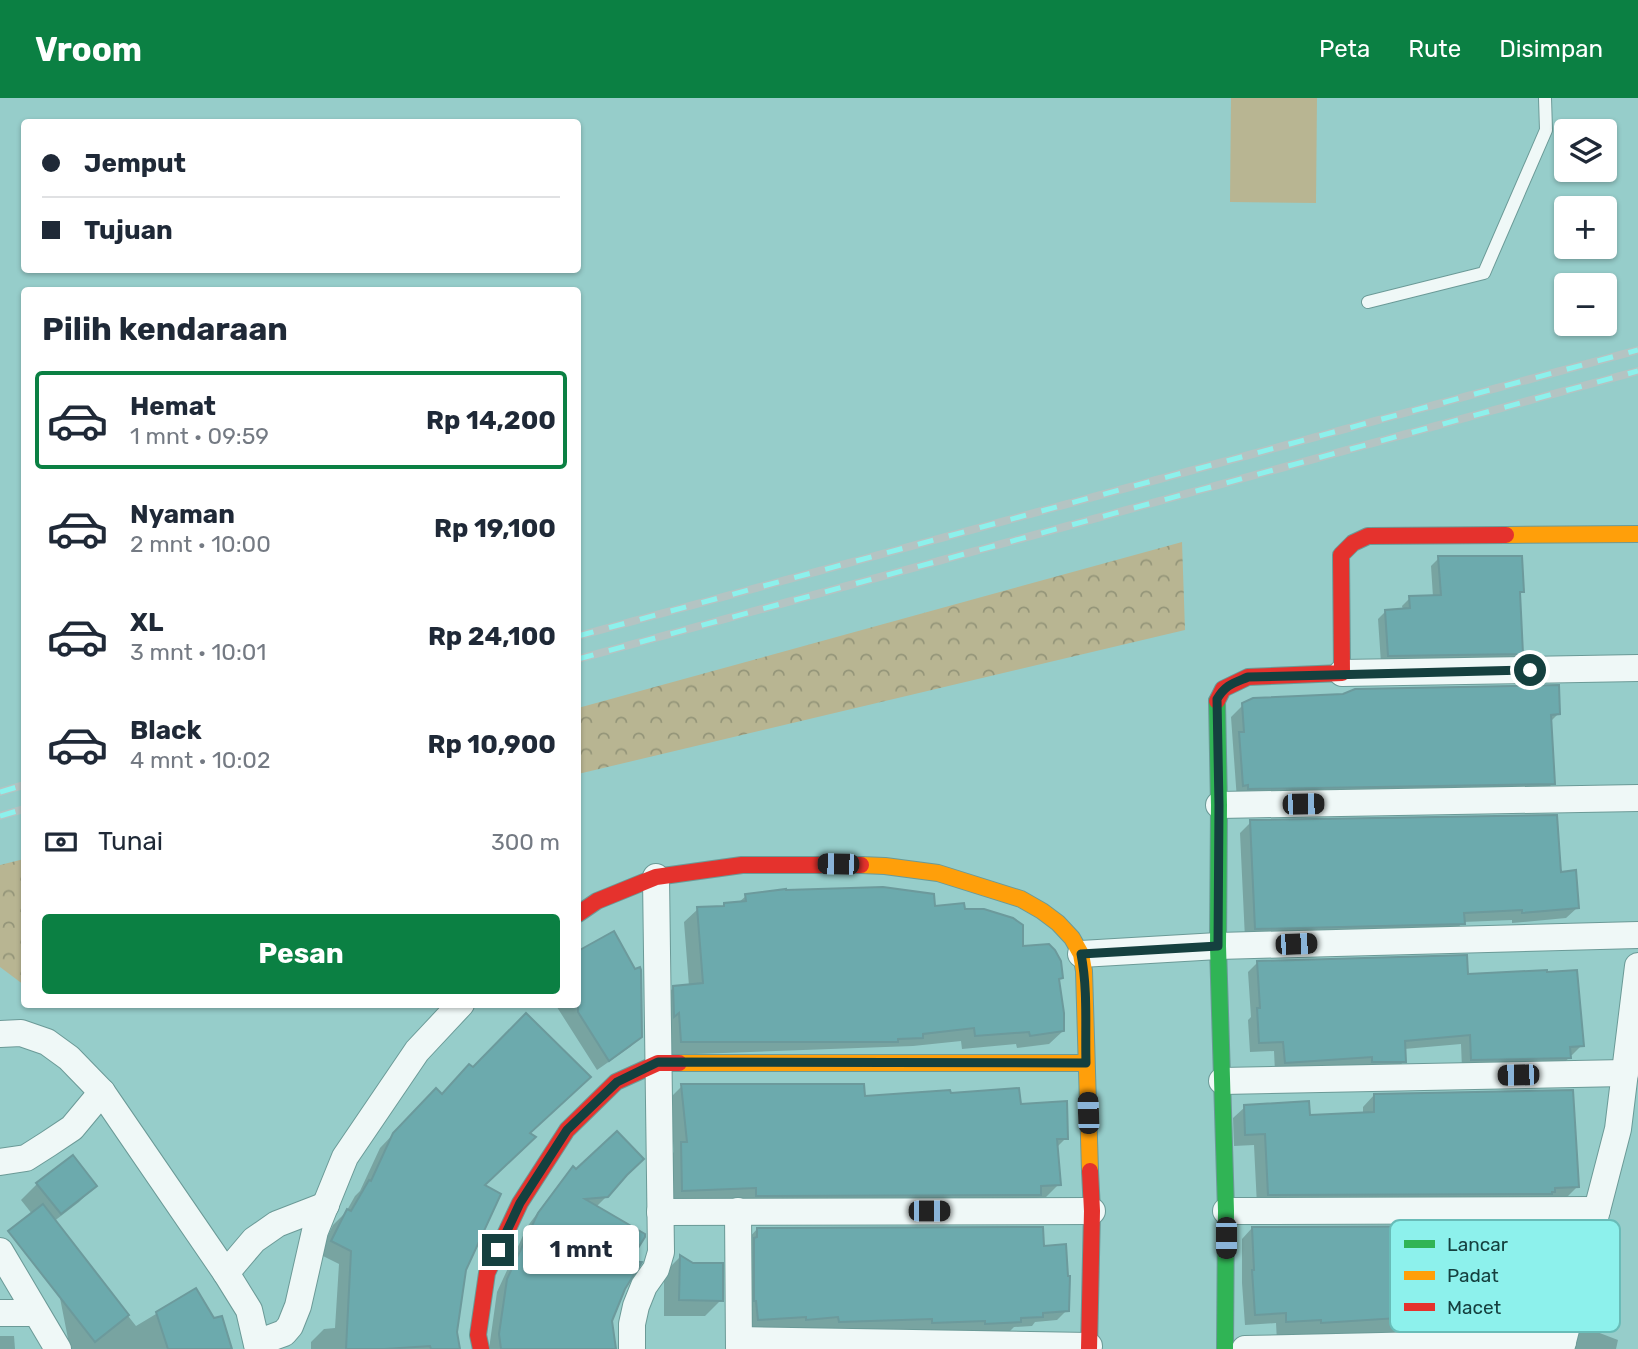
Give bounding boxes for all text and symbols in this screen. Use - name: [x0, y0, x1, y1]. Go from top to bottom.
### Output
- text: Vroom: [35, 30, 142, 69]
- text: Peta: [1319, 35, 1370, 63]
- text: Rute: [1408, 35, 1461, 63]
- text: Disimpan: [1499, 35, 1603, 63]
- map controls: [1554, 119, 1617, 336]
- button: layers: [1554, 119, 1617, 182]
- text: Jemput: [84, 148, 186, 179]
- button: +: [1554, 196, 1617, 259]
- text: Tujuan: [84, 215, 173, 246]
- button: −: [1554, 273, 1617, 336]
- text: Pilih kendaraan: [42, 310, 288, 348]
- icon: car: [46, 389, 109, 452]
- text: Hemat: [130, 391, 216, 422]
- text: Rp 14,200: [426, 405, 556, 436]
- text: 1 mnt · 09:59: [130, 422, 269, 450]
- icon: car: [46, 497, 109, 560]
- text: Nyaman: [130, 499, 235, 530]
- text: Rp 19,100: [434, 513, 556, 544]
- text: 2 mnt · 10:00: [130, 530, 271, 558]
- icon: car: [46, 605, 109, 668]
- text: XL: [130, 607, 163, 638]
- text: Rp 24,100: [428, 621, 556, 652]
- text: 3 mnt · 10:01: [130, 638, 266, 666]
- route start: [1514, 654, 1546, 686]
- icon: car: [46, 713, 109, 776]
- text: Black: [130, 715, 202, 746]
- text: Rp 10,900: [427, 729, 556, 760]
- text: 4 mnt · 10:02: [130, 746, 270, 774]
- car: [1282, 793, 1325, 815]
- icon: cash: [42, 823, 80, 861]
- text: Tunai: [98, 826, 163, 857]
- text: 300 m: [491, 828, 560, 856]
- car: [817, 853, 860, 875]
- button: Pesan: [42, 914, 560, 994]
- car: [1275, 933, 1318, 955]
- car: [1497, 1064, 1540, 1086]
- car: [1077, 1092, 1100, 1134]
- car: [909, 1201, 951, 1222]
- car: [1216, 1217, 1237, 1259]
- legend: [1390, 1220, 1620, 1332]
- callout: 1 mnt: [522, 1226, 638, 1274]
- text: Lancar: [1447, 1233, 1509, 1256]
- route end: [482, 1234, 514, 1266]
- text: 1 mnt: [550, 1235, 612, 1263]
- text: Padat: [1447, 1264, 1499, 1287]
- text: Macet: [1447, 1296, 1502, 1319]

